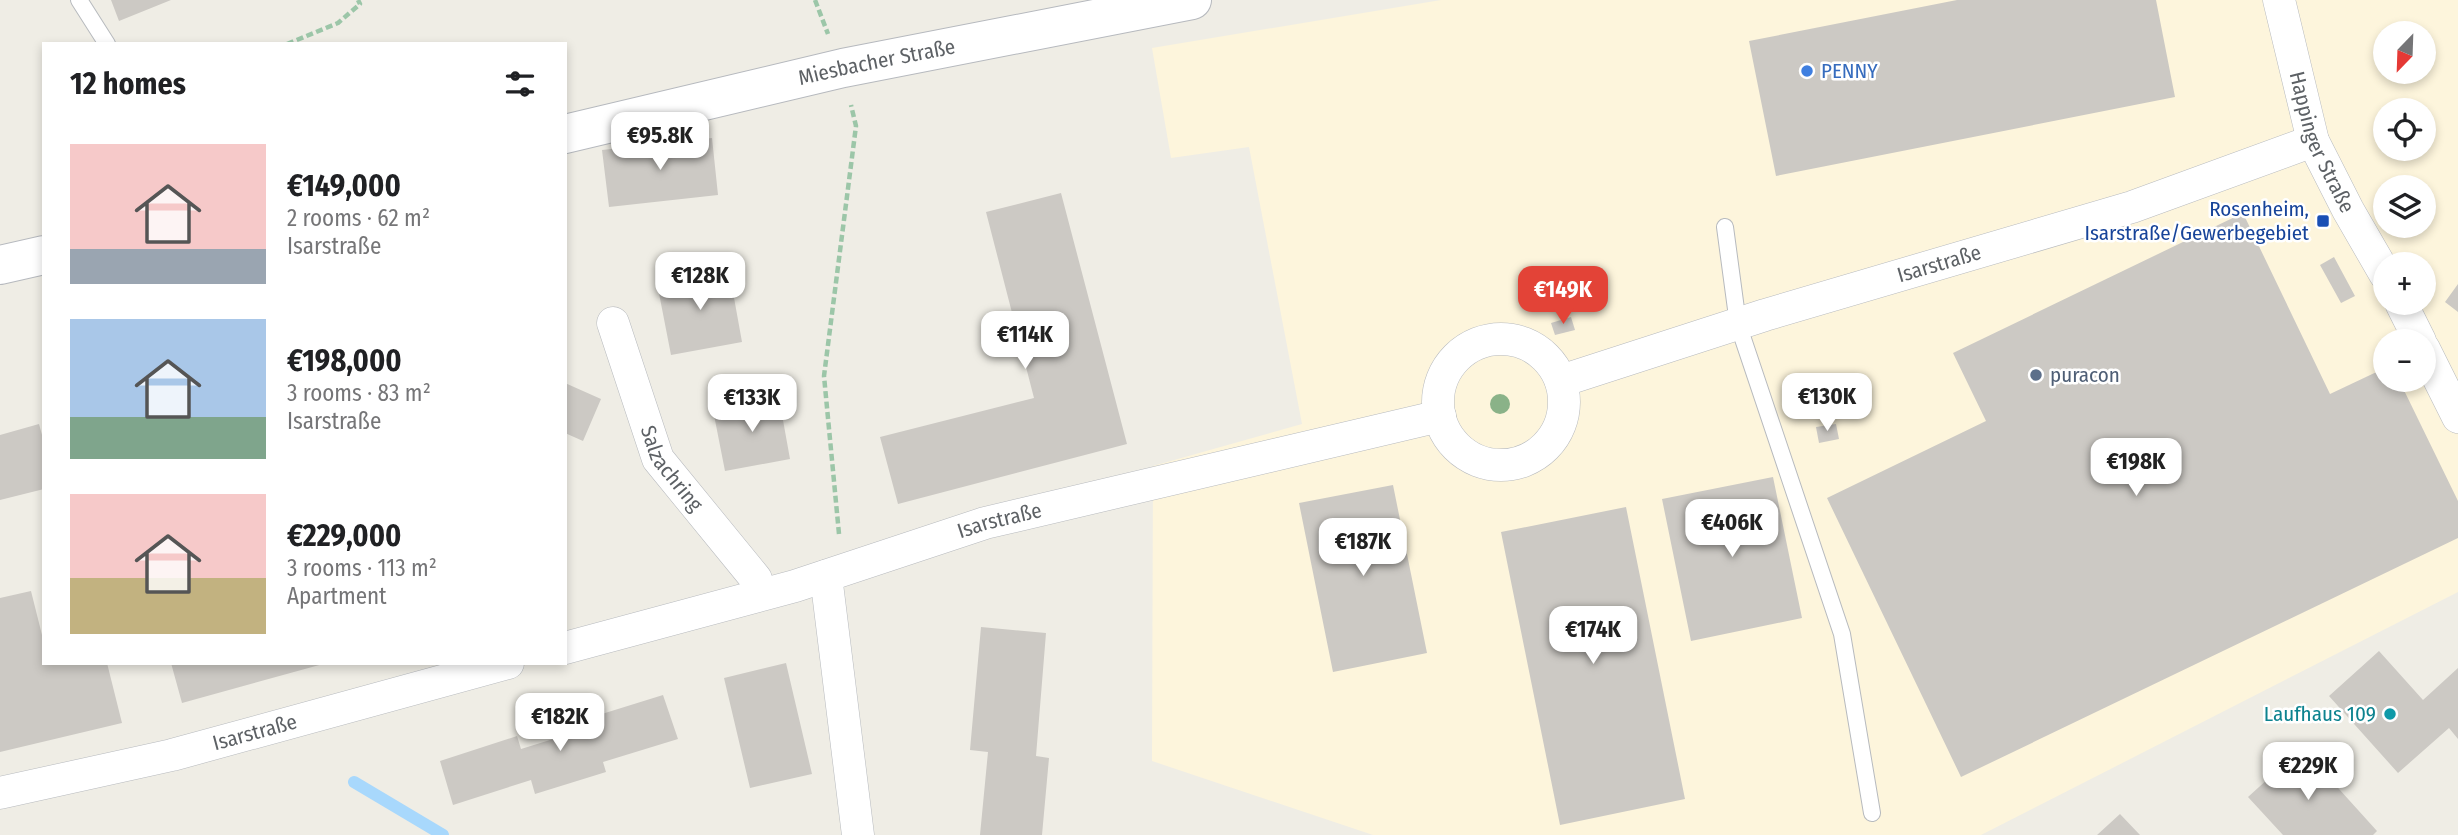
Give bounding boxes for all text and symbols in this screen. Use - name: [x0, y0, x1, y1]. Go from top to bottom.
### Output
- north arrow: [2373, 21, 2436, 84]
- map controls: [2373, 21, 2436, 392]
- street label: Miesbacher Straße: [796, 33, 957, 91]
- place label: PENNY: [1821, 58, 1878, 84]
- marker: PENNY: [1799, 63, 1815, 79]
- icon: filters: [501, 65, 539, 103]
- text: 12 homes: [70, 66, 186, 102]
- street label: Happinger Straße: [2284, 69, 2360, 217]
- button: locate: [2373, 98, 2436, 161]
- pin: €95.8K: [603, 113, 717, 172]
- text: €95.8K: [627, 121, 693, 149]
- text: €149,000: [287, 168, 401, 204]
- icon: home: [126, 172, 210, 256]
- button: layers: [2373, 175, 2436, 238]
- place label: Rosenheim, Isarstraße/Gewerbegebiet: [2085, 196, 2309, 246]
- text: 2 rooms · 62 m²: [287, 204, 430, 232]
- marker: Rosenheim, Isarstraße/Gewerbegebiet: [2315, 213, 2331, 229]
- text: Isarstraße: [287, 232, 381, 260]
- street label: Isarstraße: [1894, 239, 1984, 288]
- pin: €128K: [651, 252, 749, 312]
- button: +: [2373, 252, 2436, 315]
- text: €128K: [671, 261, 729, 289]
- pin: €149K: [1514, 266, 1612, 326]
- text: €149K: [1534, 275, 1592, 303]
- pin: €114K: [976, 312, 1074, 371]
- text: €114K: [997, 320, 1053, 348]
- button: −: [2373, 329, 2436, 392]
- text: €198,000: [287, 343, 402, 379]
- icon: home: [126, 347, 210, 431]
- place label: puracon: [2050, 362, 2120, 388]
- marker: puracon: [2028, 367, 2044, 383]
- pin: €133K: [703, 374, 801, 434]
- pin: €130K: [1778, 374, 1876, 433]
- text: 3 rooms · 83 m²: [287, 379, 431, 407]
- text: €130K: [1798, 382, 1856, 410]
- text: €133K: [724, 383, 780, 411]
- text: Isarstraße: [287, 407, 381, 435]
- street label: Salzachring: [635, 422, 709, 517]
- pin: €198K: [2087, 438, 2185, 498]
- text: €198K: [2107, 447, 2165, 475]
- street label: Isarstraße: [954, 497, 1044, 544]
- pin: €406K: [1683, 500, 1781, 559]
- text: €406K: [1701, 508, 1763, 536]
- text: €229,000: [287, 518, 401, 554]
- pin: €187K: [1314, 518, 1412, 578]
- icon: home: [126, 522, 210, 606]
- text: €187K: [1335, 527, 1391, 555]
- text: 3 rooms · 113 m²: [287, 554, 437, 582]
- text: Apartment: [287, 582, 387, 610]
- pin: €174K: [1544, 606, 1642, 666]
- text: €174K: [1565, 615, 1621, 643]
- pin: €182K: [511, 694, 609, 753]
- place label: Laufhaus 109: [2264, 701, 2376, 727]
- text: €182K: [531, 702, 589, 730]
- marker: Laufhaus 109: [2382, 706, 2398, 722]
- street label: Isarstraße: [210, 708, 300, 756]
- pin: €229K: [2259, 742, 2357, 802]
- text: €229K: [2279, 751, 2337, 779]

